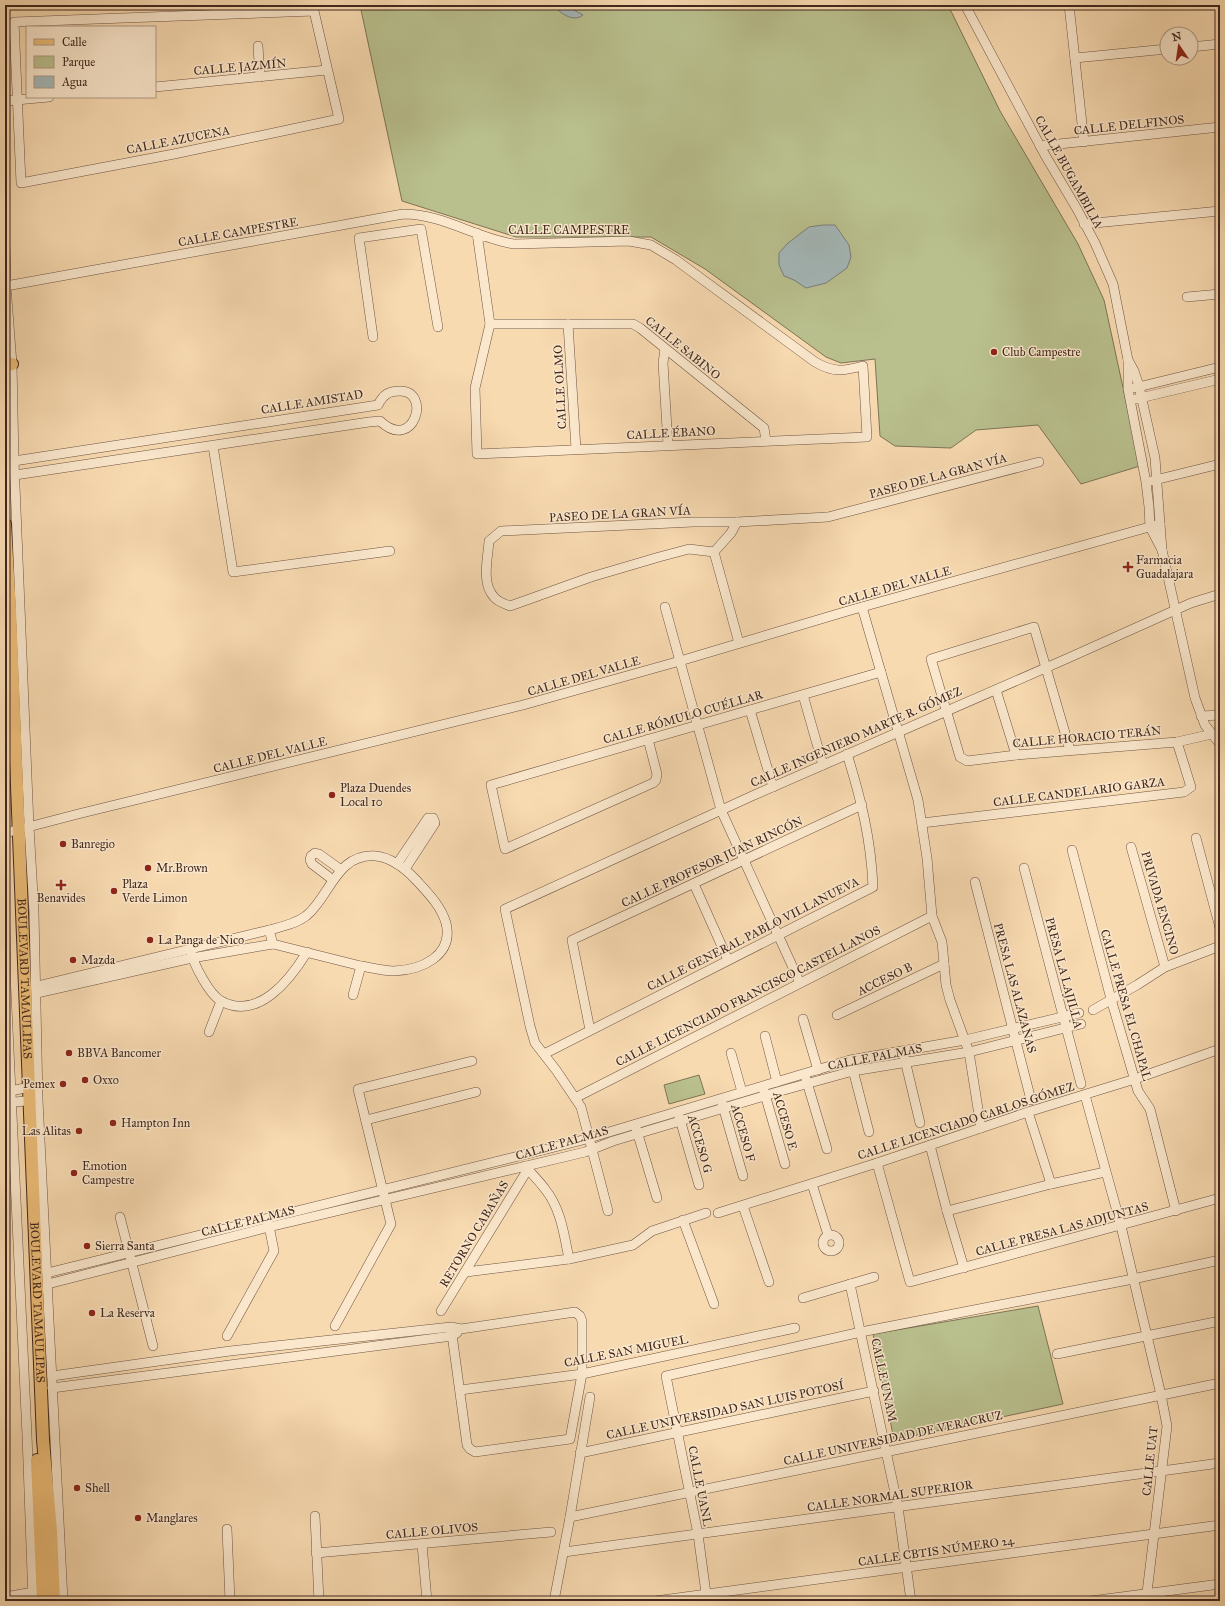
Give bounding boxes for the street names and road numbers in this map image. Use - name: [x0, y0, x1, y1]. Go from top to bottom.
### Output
- street label: CALLE JAZMÍN: [193, 54, 287, 79]
- street label: CALLE DELFINOS: [1073, 112, 1185, 138]
- street label: CALLE BUGAMBILIA: [1032, 113, 1106, 231]
- street label: CALLE AZUCENA: [125, 123, 231, 157]
- street label: CALLE CAMPESTRE: [177, 214, 299, 249]
- street label: CALLE CAMPESTRE: [508, 223, 630, 237]
- street label: CALLE SABINO: [643, 313, 723, 383]
- street label: CALLE OLMO: [551, 344, 569, 430]
- street label: CALLE AMISTAD: [260, 387, 364, 417]
- street label: CALLE ÉBANO: [626, 422, 716, 442]
- street label: PASEO DE LA GRAN VÍA: [867, 449, 1008, 501]
- street label: PASEO DE LA GRAN VÍA: [549, 501, 691, 525]
- street label: CALLE DEL VALLE: [837, 563, 953, 609]
- street label: CALLE DEL VALLE: [526, 653, 642, 699]
- street label: CALLE INGENIERO MARTE R. GÓMEZ: [747, 682, 964, 790]
- street label: CALLE RÓMULO CUÉLLAR: [601, 685, 765, 747]
- street label: CALLE HORACIO TERÁN: [1012, 723, 1162, 750]
- street label: CALLE DEL VALLE: [212, 734, 329, 776]
- street label: CALLE CANDELARIO GARZA: [992, 775, 1166, 809]
- street label: CALLE PROFESOR JUAN RINCÓN: [618, 812, 805, 911]
- street label: PRIVADA ENCINO: [1138, 850, 1182, 956]
- street label: CALLE GENERAL PABLO VILLANUEVA: [645, 874, 861, 994]
- street label: BOULEVARD TAMAULIPAS: [14, 898, 35, 1059]
- street label: PRESA LA LAJILLA: [1041, 916, 1086, 1030]
- street label: PRESA LAS ALAZANAS: [991, 921, 1039, 1055]
- street label: CALLE LICENCIADO FRANCISCO CASTELLANOS: [613, 923, 883, 1069]
- street label: CALLE PRESA EL CHAPAL: [1098, 928, 1154, 1082]
- street label: ACCESO B: [854, 960, 915, 999]
- street label: CALLE PALMAS: [827, 1041, 924, 1073]
- street label: CALLE LICENCIADO CARLOS GÓMEZ: [855, 1077, 1077, 1163]
- street label: ACCESO E: [770, 1089, 800, 1152]
- street label: ACCESO F: [728, 1102, 758, 1164]
- street label: ACCESO G: [685, 1112, 715, 1175]
- street label: CALLE PALMAS: [514, 1123, 610, 1163]
- street label: RETORNO CABAÑAS: [436, 1178, 511, 1290]
- street label: CALLE PRESA LAS ADJUNTAS: [974, 1199, 1150, 1260]
- street label: CALLE PALMAS: [200, 1203, 296, 1239]
- street label: BOULEVARD TAMAULIPAS: [27, 1222, 48, 1383]
- street label: CALLE SAN MIGUEL: [563, 1332, 689, 1370]
- street label: CALLE UNAM: [868, 1337, 900, 1423]
- street label: CALLE UNIVERSIDAD SAN LUIS POTOSÍ: [604, 1376, 846, 1442]
- street label: CALLE UNIVERSIDAD DE VERACRUZ: [782, 1408, 1004, 1468]
- street label: CALLE UAT: [1139, 1425, 1161, 1497]
- street label: CALLE UANL: [685, 1445, 715, 1527]
- street label: CALLE NORMAL SUPERIOR: [806, 1477, 974, 1515]
- street label: CALLE OLIVOS: [385, 1520, 479, 1542]
- street label: CALLE CBTIS NÚMERO 24: [857, 1531, 1015, 1569]

